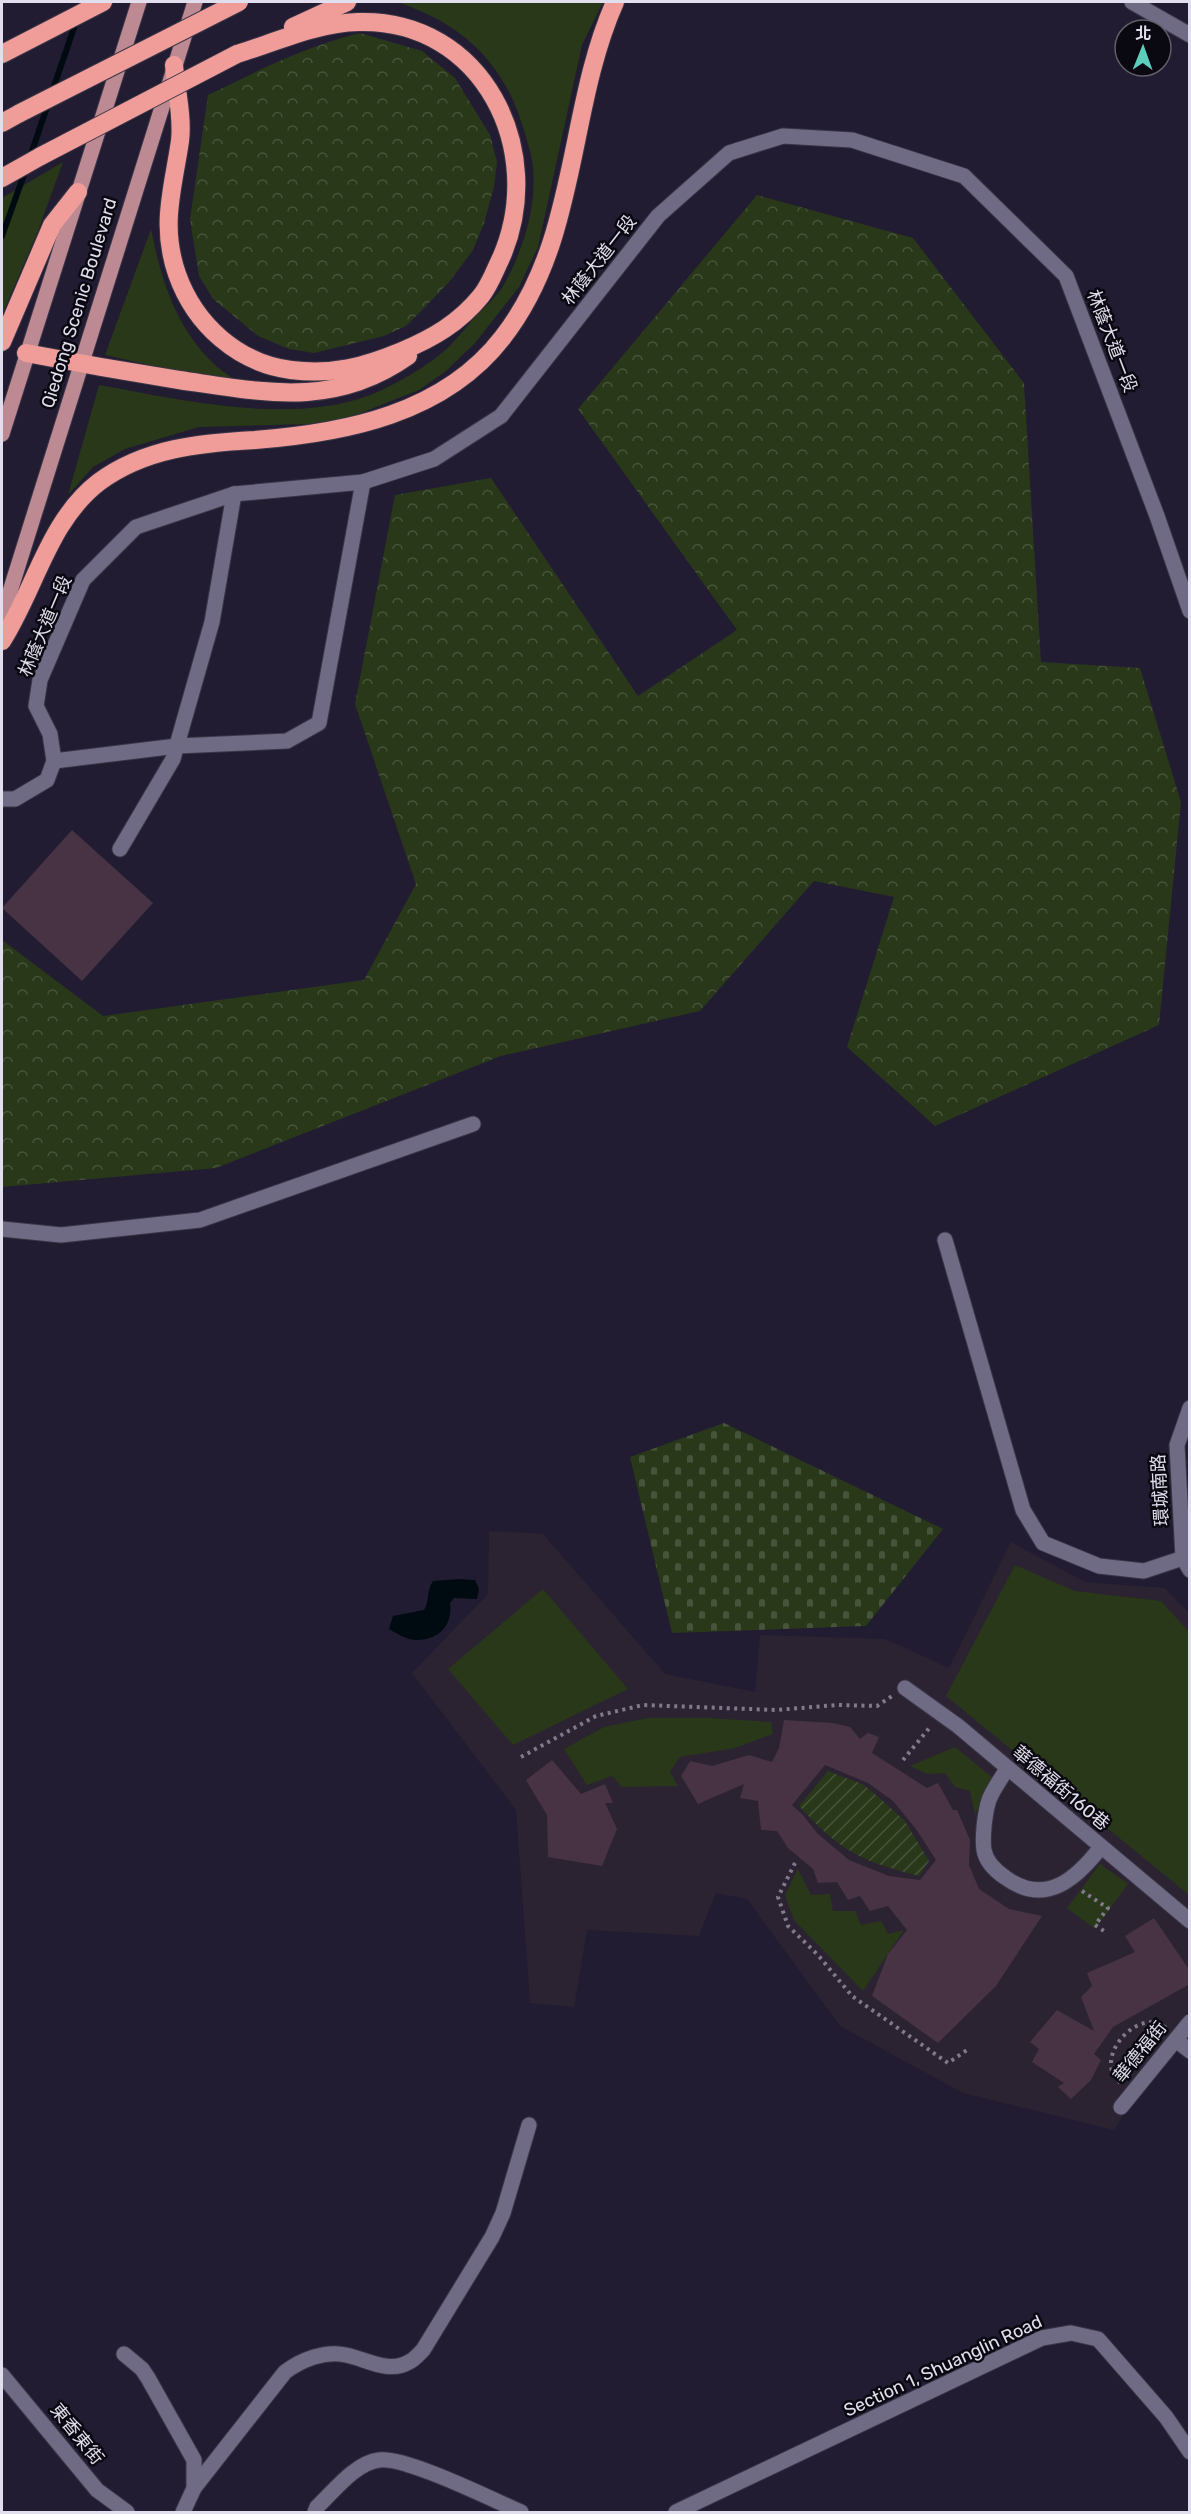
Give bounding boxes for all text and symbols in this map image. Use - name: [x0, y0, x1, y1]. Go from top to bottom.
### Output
- north arrow: [1113, 18, 1173, 78]
- text: 北: [1135, 24, 1151, 43]
- street label: Qiedong Scenic Boulevard: [36, 195, 122, 411]
- street label: 林蔭大道一段: [557, 211, 641, 309]
- street label: 林蔭大道一段: [1082, 287, 1142, 395]
- street label: 林蔭大道一段: [14, 572, 76, 680]
- street label: 環城南路: [1147, 1453, 1173, 1527]
- street label: 華德福街160巷: [1008, 1741, 1114, 1835]
- street label: 華德福街: [1109, 2017, 1171, 2087]
- street label: Section 1, Shuanglin Road: [840, 2310, 1046, 2422]
- street label: 東香東街: [46, 2399, 108, 2469]

